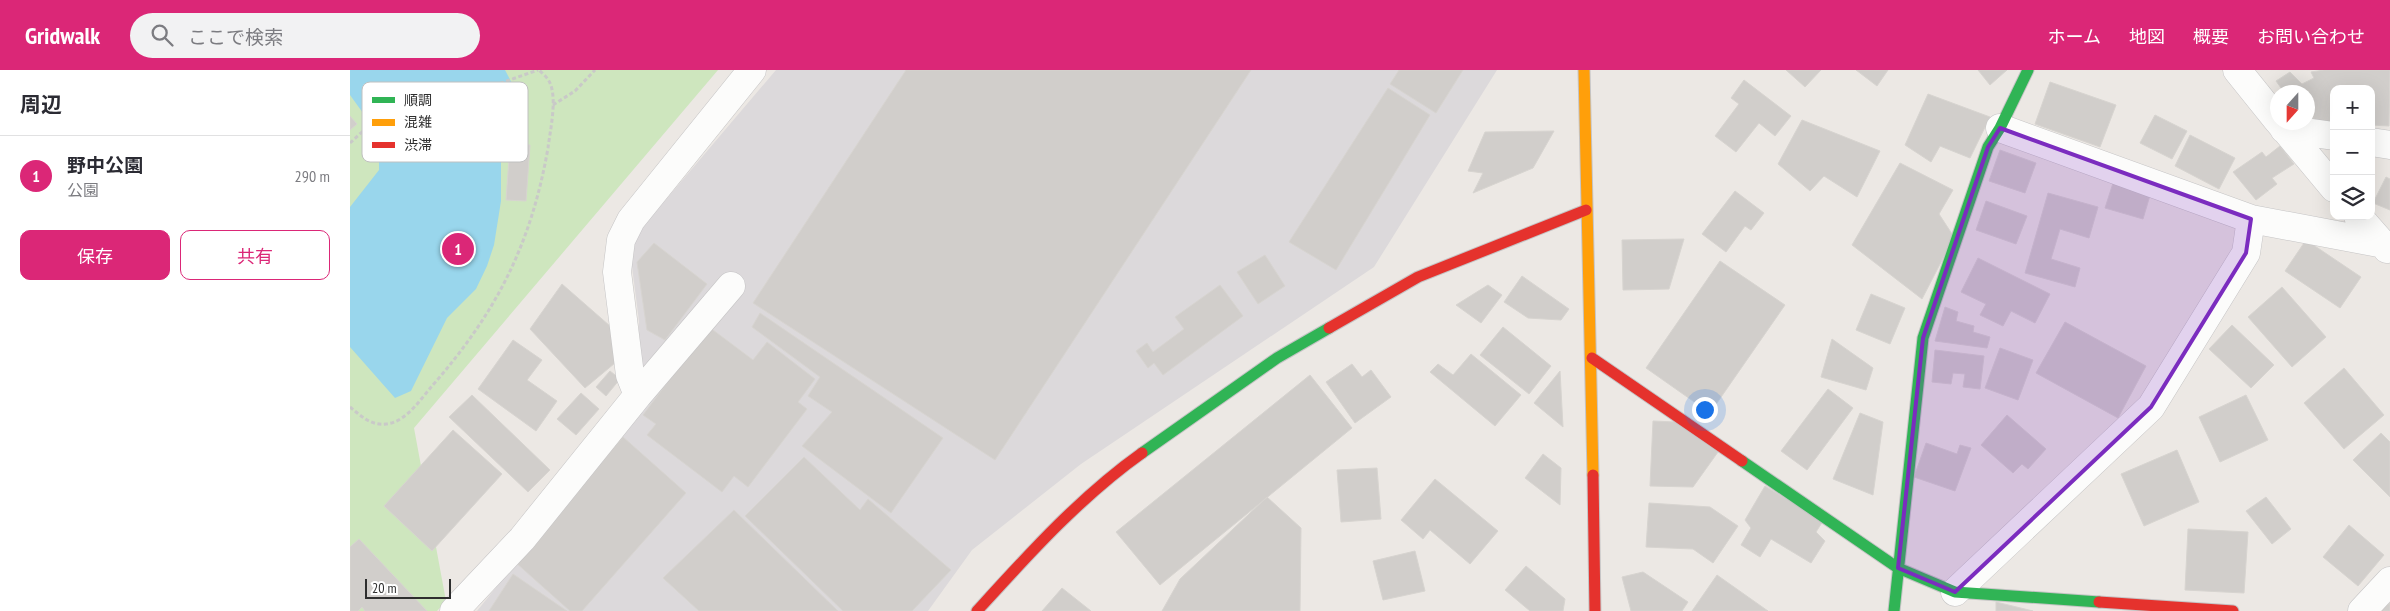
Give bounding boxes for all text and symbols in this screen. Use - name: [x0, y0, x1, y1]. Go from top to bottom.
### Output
- search box: [130, 13, 480, 58]
- text: Gridwalk: [25, 20, 100, 51]
- icon: search: [148, 21, 176, 49]
- text: ここで検索: [188, 25, 283, 49]
- text: ホーム: [2048, 25, 2101, 48]
- text: 地図: [2129, 25, 2165, 48]
- text: 概要: [2193, 25, 2229, 48]
- text: お問い合わせ: [2257, 25, 2365, 48]
- legend: [362, 82, 528, 162]
- north arrow: [2270, 85, 2315, 130]
- map controls: [2330, 85, 2375, 220]
- button: +: [2330, 85, 2375, 130]
- text: 周辺: [20, 91, 62, 118]
- text: 順調: [404, 91, 432, 109]
- text: 混雑: [404, 113, 432, 131]
- button: −: [2330, 130, 2375, 175]
- text: 渋滞: [404, 136, 432, 154]
- text: 野中公園: [67, 153, 143, 177]
- text: 1: [32, 166, 40, 186]
- text: 290 m: [295, 166, 330, 186]
- button: layers: [2330, 175, 2375, 220]
- text: 公園: [67, 180, 99, 200]
- button: 保存: [20, 230, 170, 280]
- button: 共有: [180, 230, 330, 280]
- pin: 1: [442, 230, 474, 268]
- your location: [1692, 397, 1718, 423]
- scale bar: [365, 576, 451, 599]
- text: 20 m: [372, 579, 397, 597]

